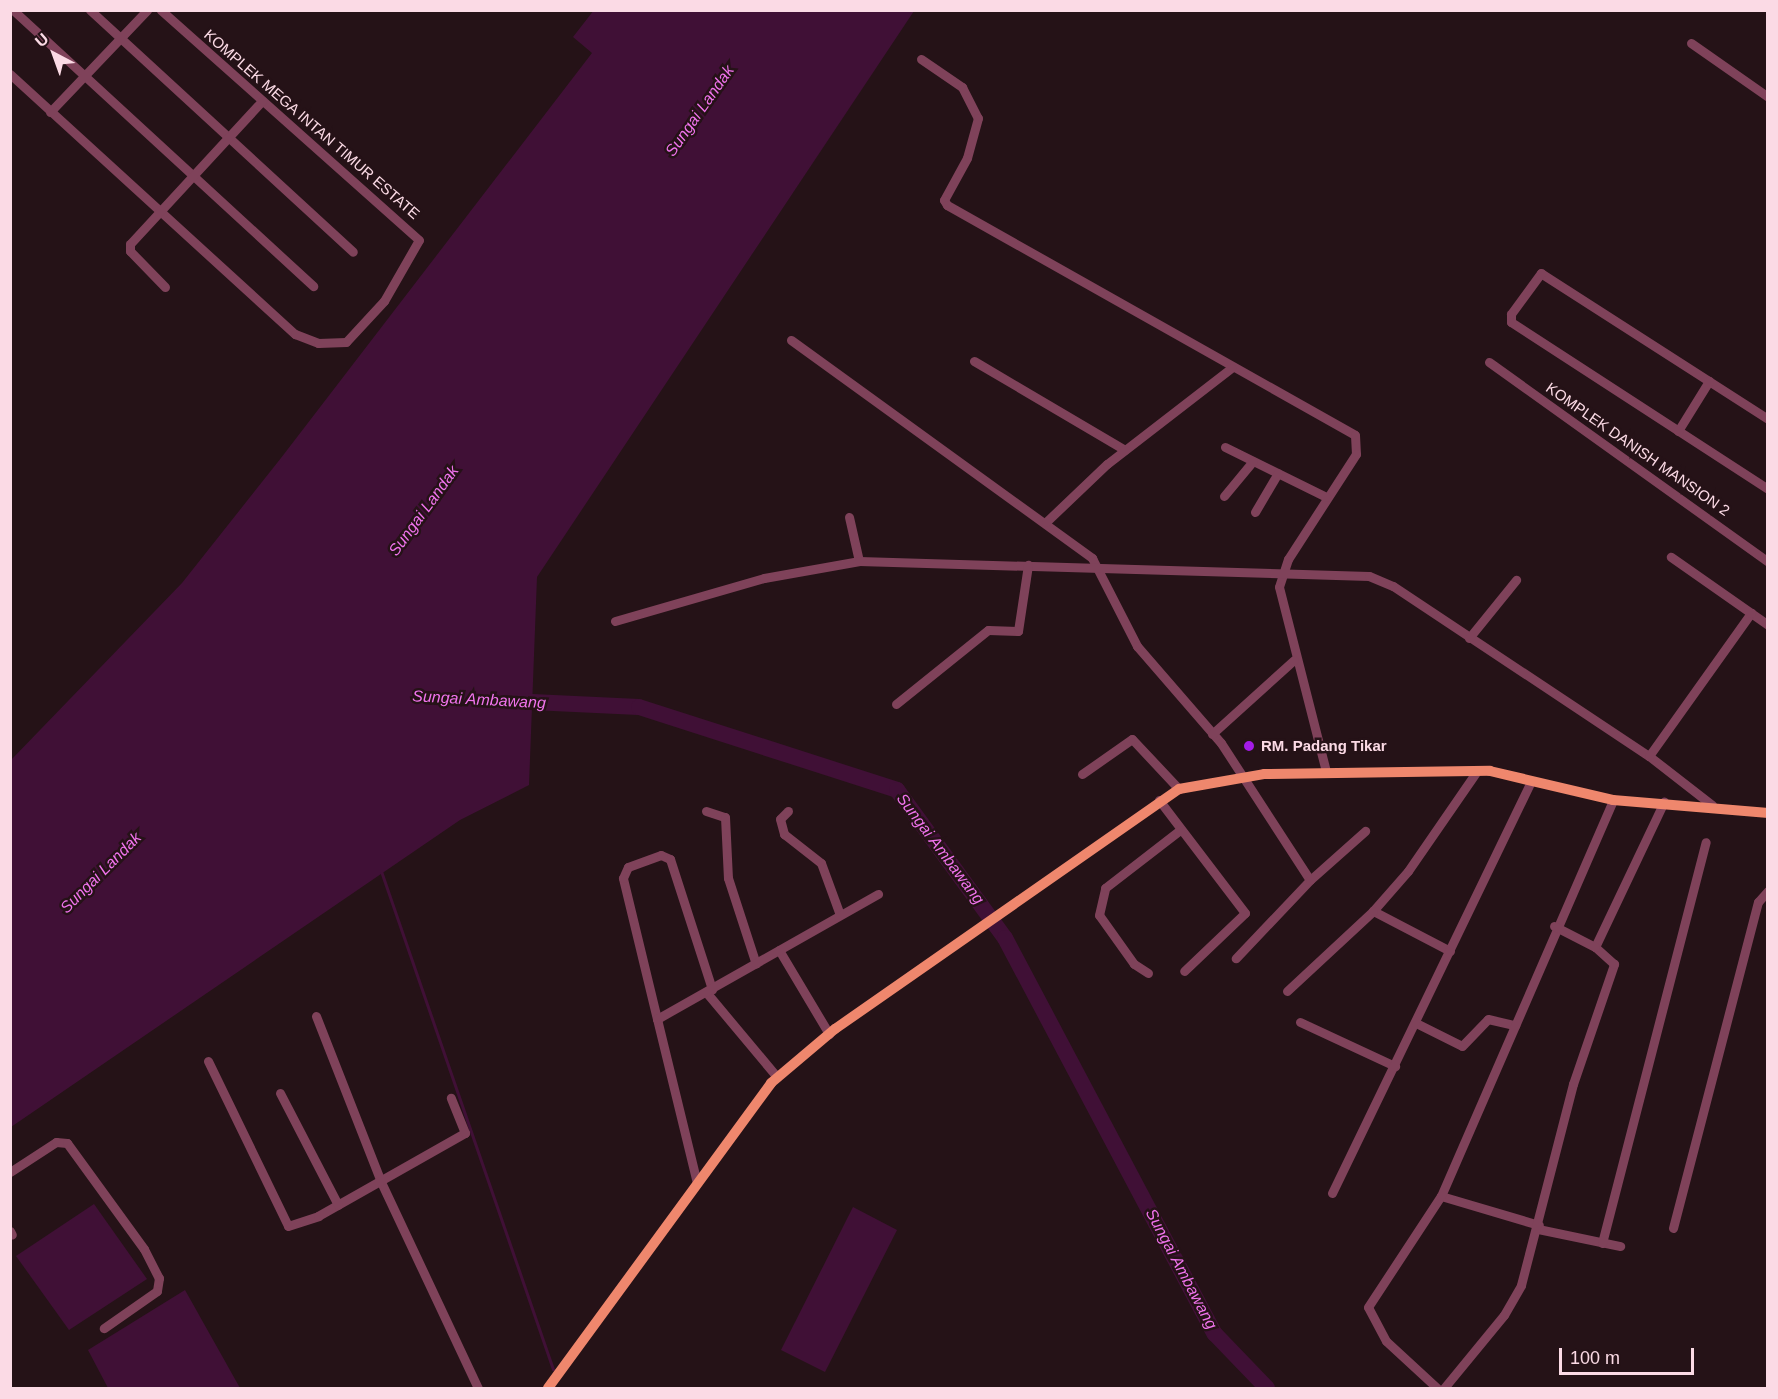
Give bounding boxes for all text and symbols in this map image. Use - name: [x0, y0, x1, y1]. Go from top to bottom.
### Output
- north arrow: [24, 24, 84, 84]
- street label: KOMPLEK MEGA INTAN TIMUR ESTATE: [200, 25, 424, 223]
- text: U: [32, 30, 52, 50]
- water label: Sungai Landak: [662, 62, 738, 160]
- street label: KOMPLEK DANISH MANSION 2: [1543, 379, 1733, 519]
- water label: Sungai Landak: [385, 462, 463, 560]
- water label: Sungai Ambawang: [411, 687, 547, 713]
- place label: RM. Padang Tikar: [1261, 737, 1387, 755]
- marker: RM. Padang Tikar: [1242, 739, 1256, 753]
- water label: Sungai Ambawang: [892, 790, 988, 908]
- water label: Sungai Landak: [56, 828, 146, 918]
- water label: Sungai Ambawang: [1141, 1205, 1221, 1333]
- scale bar: [1562, 1336, 1697, 1374]
- text: 100 m: [1570, 1348, 1620, 1368]

